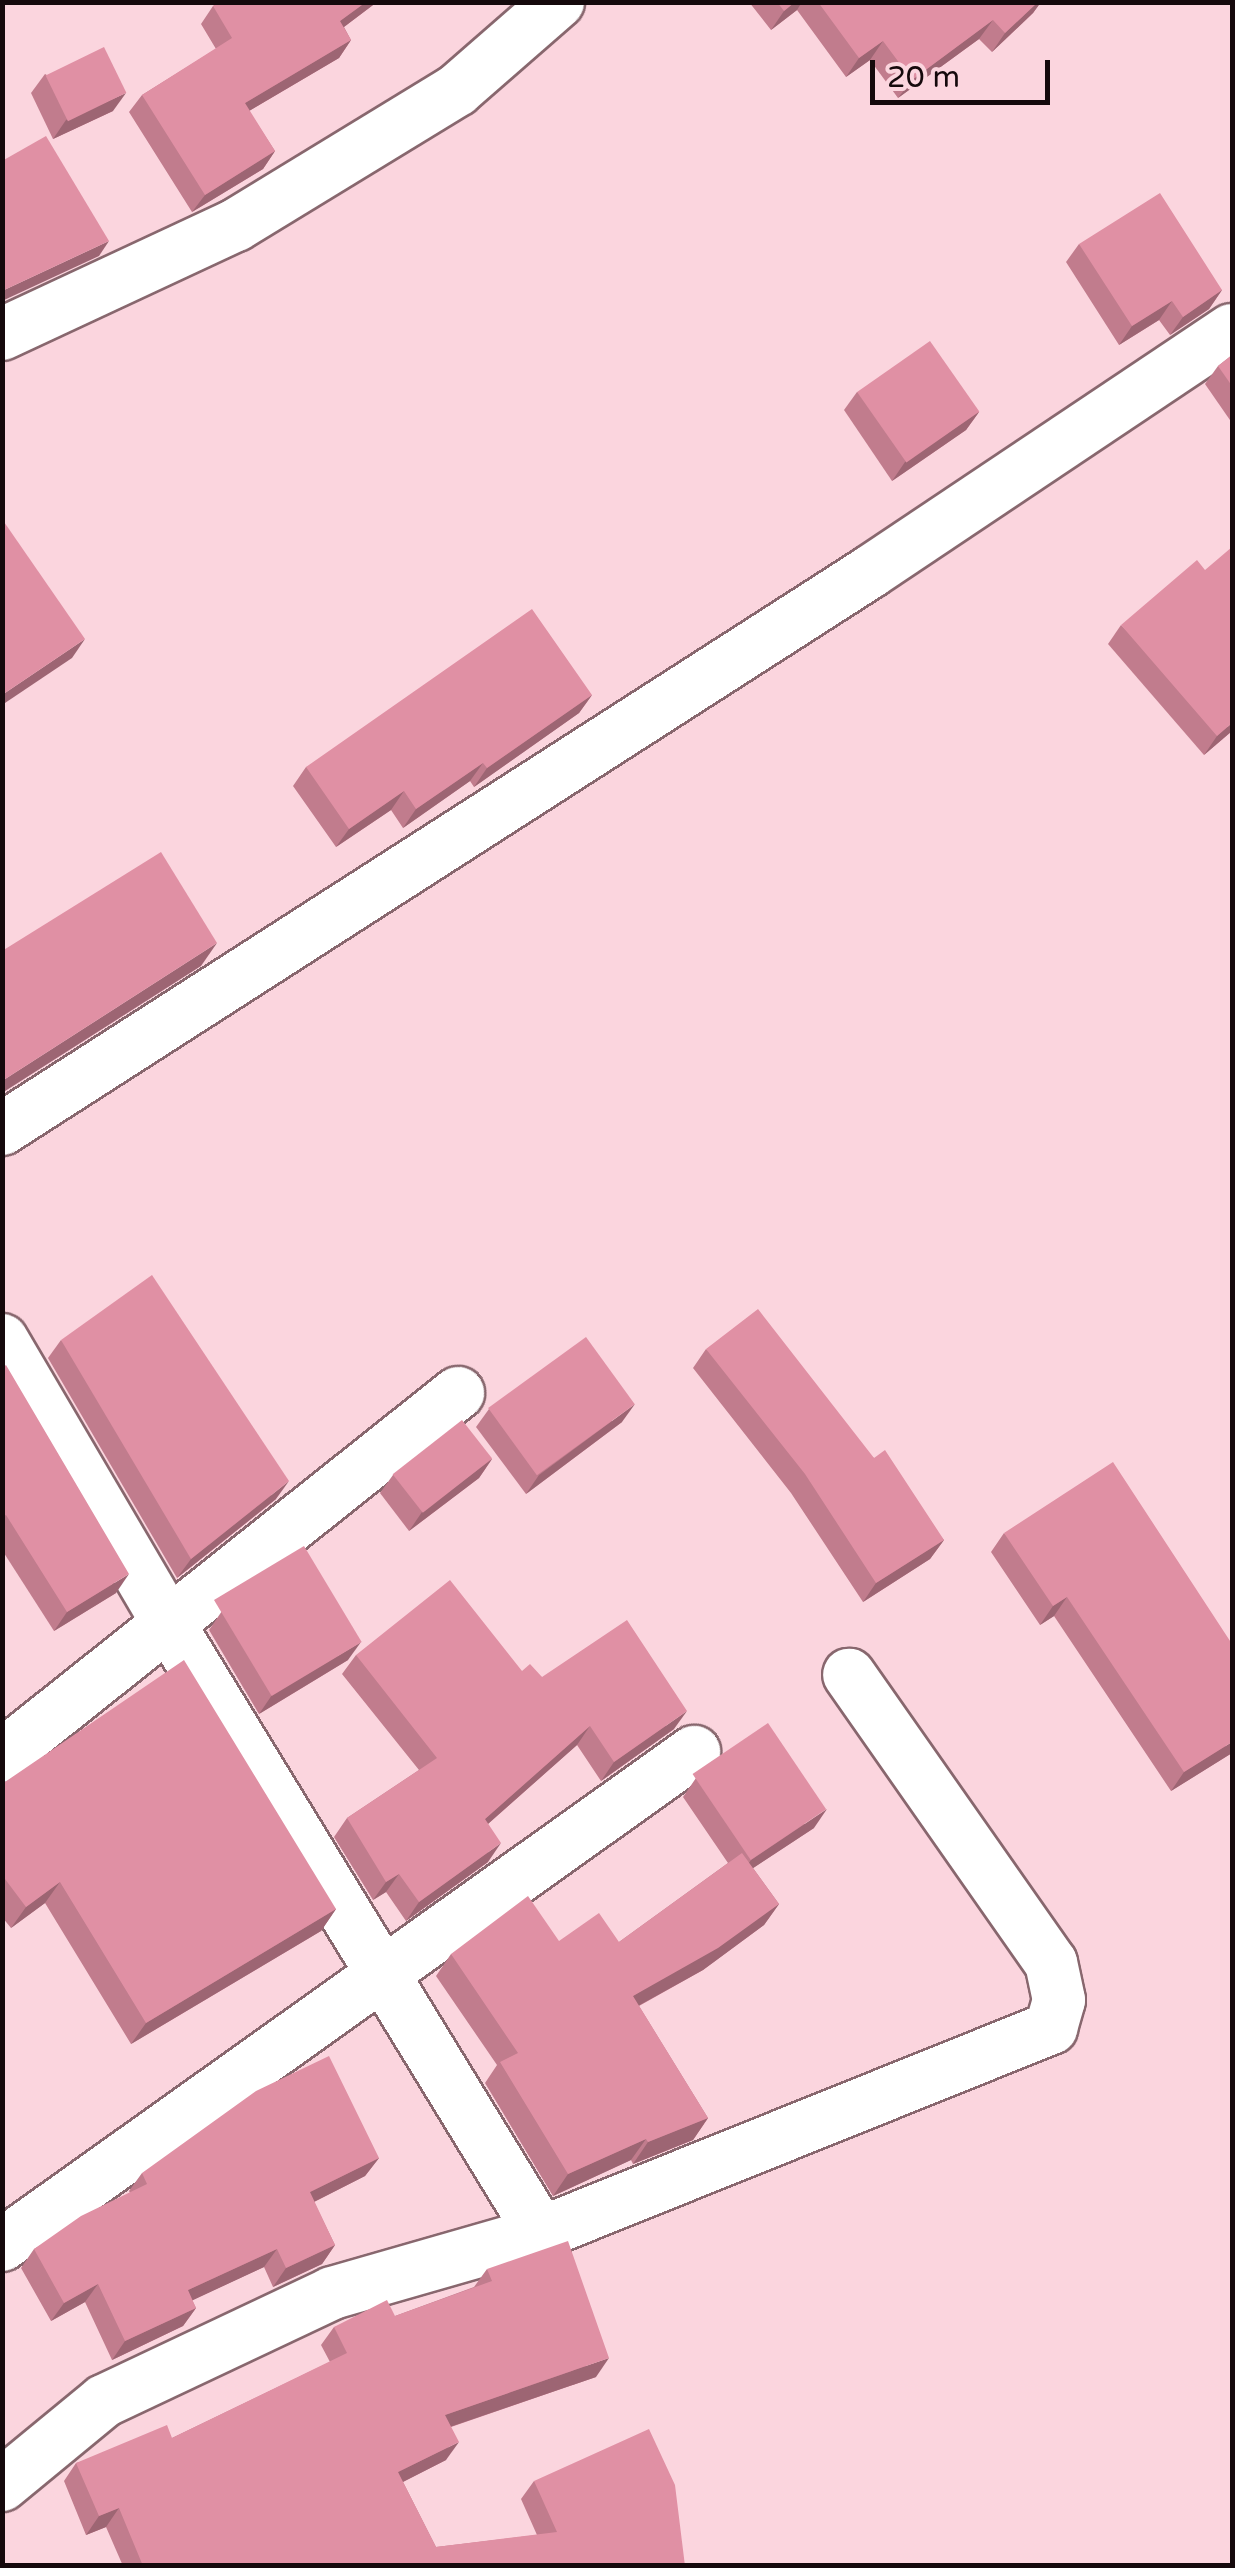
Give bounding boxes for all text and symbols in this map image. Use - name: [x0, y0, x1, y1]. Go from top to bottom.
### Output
- scale bar: [875, 40, 1055, 102]
- text: 20 m: [887, 59, 960, 96]

